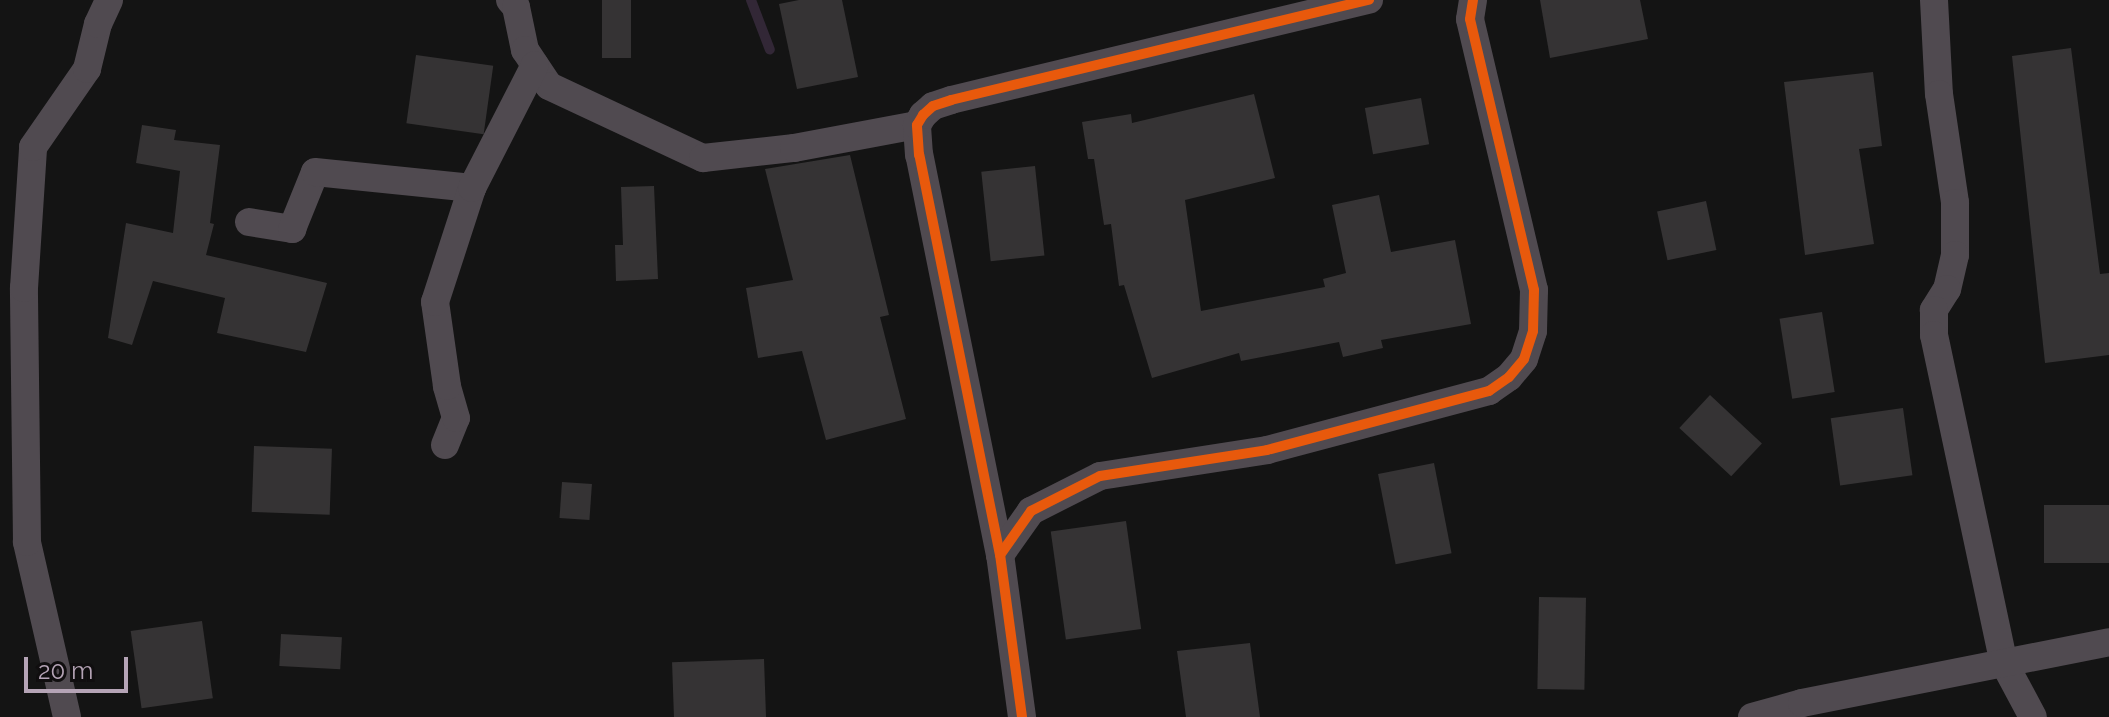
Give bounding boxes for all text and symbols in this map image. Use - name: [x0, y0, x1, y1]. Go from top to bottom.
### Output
- scale bar: [28, 641, 132, 691]
- text: 20 m: [38, 656, 93, 685]

